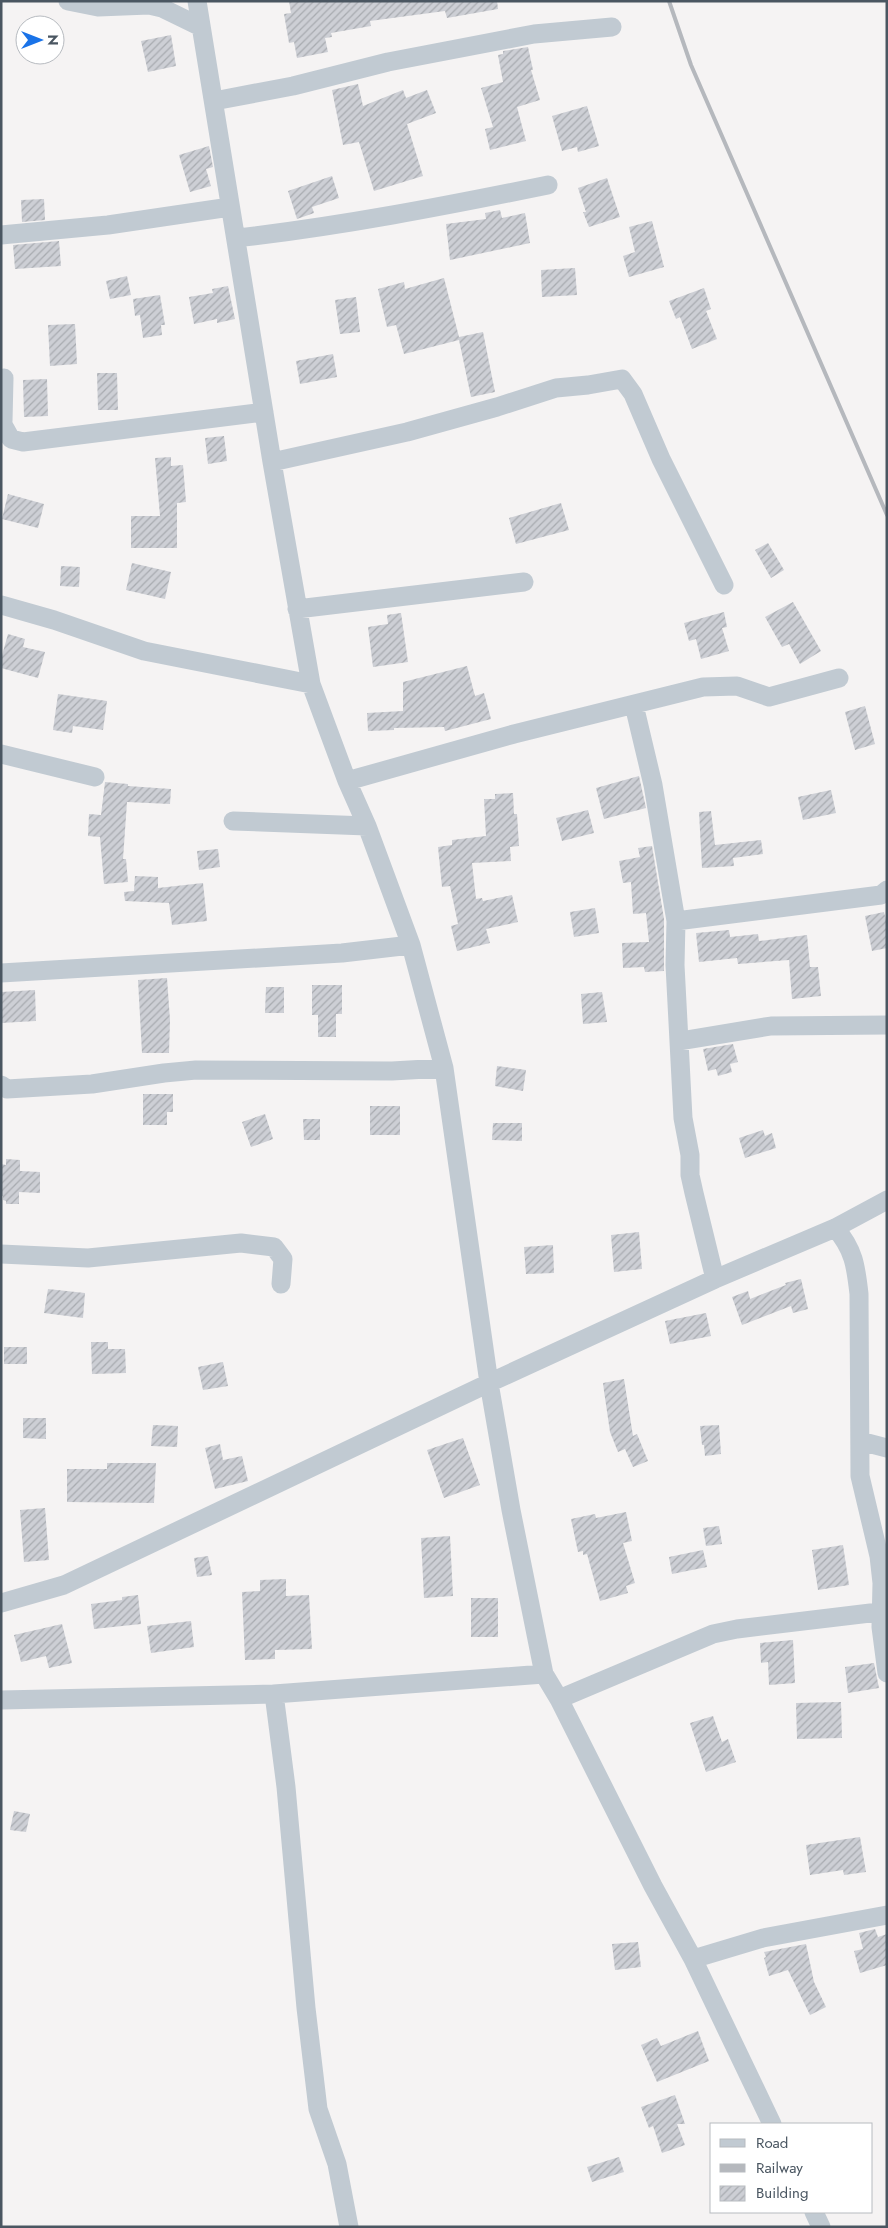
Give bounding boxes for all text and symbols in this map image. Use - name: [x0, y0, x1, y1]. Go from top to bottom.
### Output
- north arrow: [15, 15, 65, 65]
- text: N: [43, 34, 63, 46]
- legend: [710, 2123, 873, 2213]
- text: Road: [756, 2132, 788, 2154]
- text: Railway: [756, 2157, 803, 2179]
- text: Building: [756, 2182, 808, 2204]

